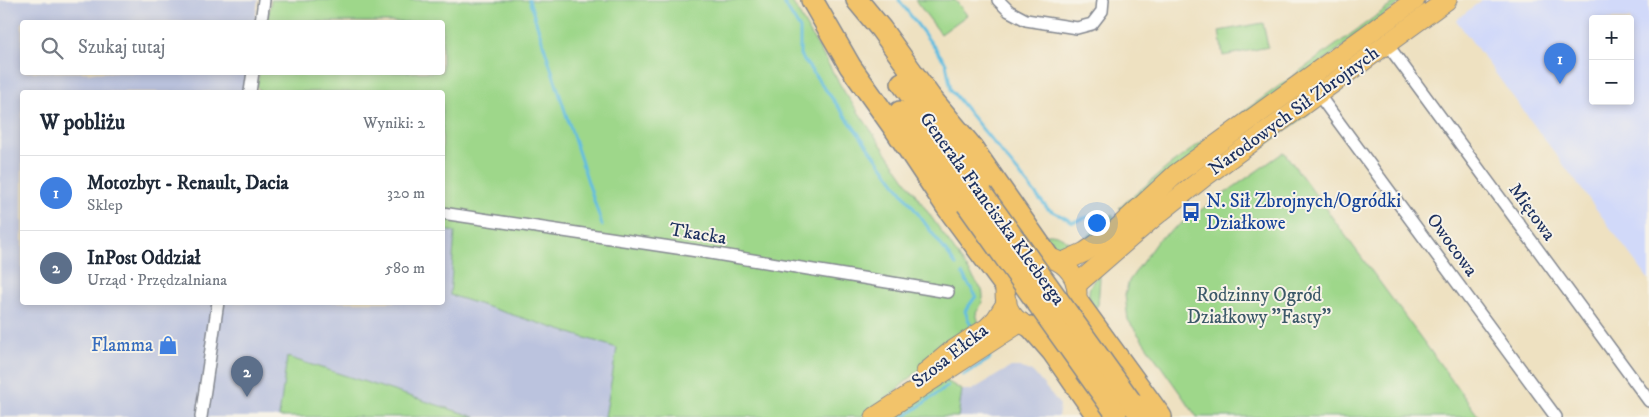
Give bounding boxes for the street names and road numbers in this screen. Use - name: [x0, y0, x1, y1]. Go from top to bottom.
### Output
- street label: Narodowych Sił Zbrojnych: [1204, 41, 1384, 181]
- street label: Generała Franciszka Kleeberga: [914, 108, 1070, 310]
- street label: Miętowa: [1503, 179, 1561, 245]
- street label: Owocowa: [1421, 209, 1483, 281]
- street label: Tkacka: [668, 218, 728, 250]
- street label: Szosa Ełcka: [907, 319, 993, 393]

